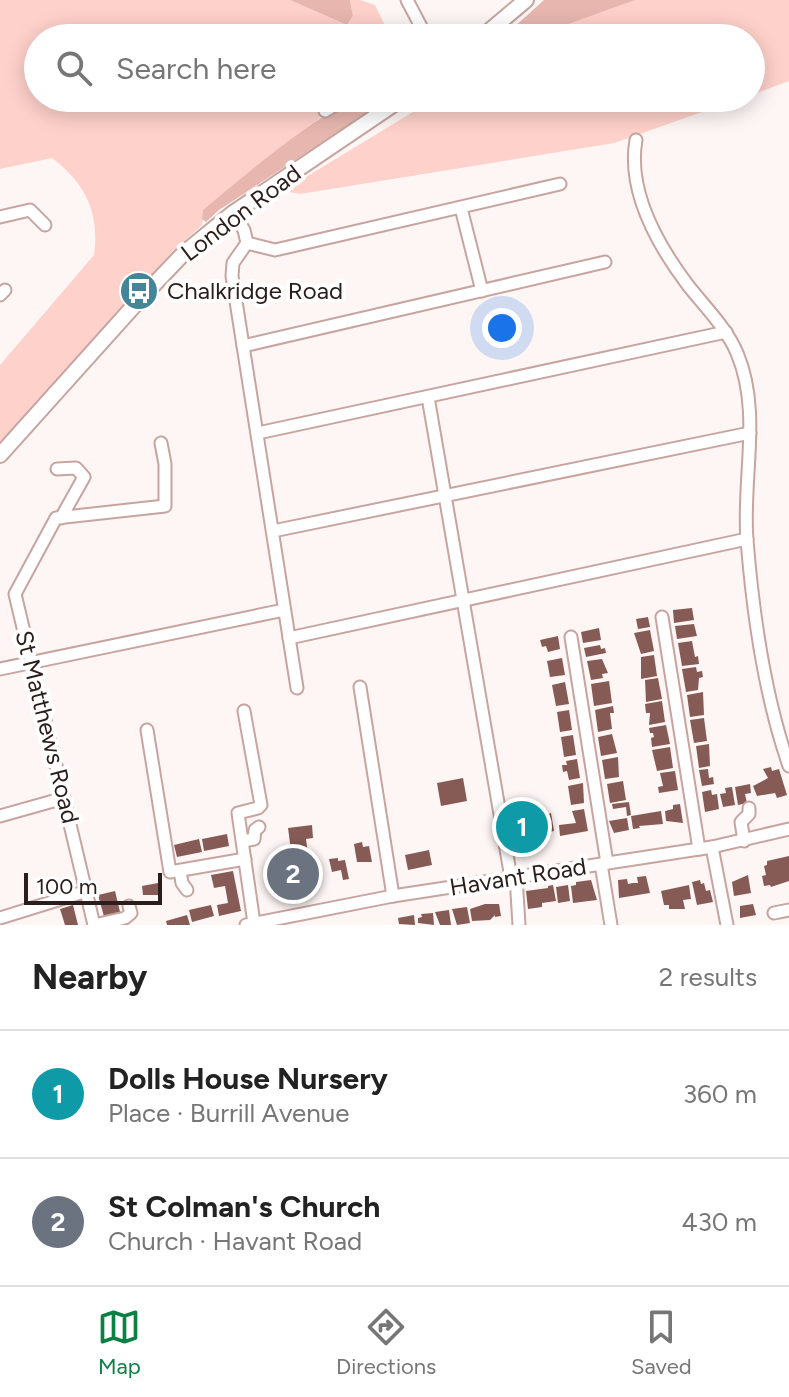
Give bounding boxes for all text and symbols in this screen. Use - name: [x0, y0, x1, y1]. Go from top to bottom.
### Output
- search box: [24, 24, 765, 112]
- icon: search: [52, 46, 96, 90]
- text: Search here: [116, 50, 276, 87]
- street label: London Road: [175, 158, 306, 267]
- bus stop icon: Chalkridge Road: [118, 270, 160, 312]
- place label: Chalkridge Road: [167, 276, 343, 305]
- your location: [482, 308, 522, 348]
- street label: St Matthews Road: [9, 627, 85, 826]
- pin: 1: [496, 797, 548, 857]
- pin: 2: [267, 844, 319, 904]
- street label: Havant Road: [447, 851, 588, 902]
- scale bar: [24, 869, 162, 905]
- text: 100 m: [36, 873, 97, 900]
- text: Nearby: [32, 957, 147, 998]
- text: 2 results: [659, 961, 757, 993]
- text: Dolls House Nursery: [108, 1060, 388, 1097]
- text: 1: [53, 1078, 63, 1110]
- text: 360 m: [683, 1078, 757, 1110]
- text: Place · Burrill Avenue: [108, 1097, 350, 1129]
- text: St Colman's Church: [108, 1188, 380, 1225]
- text: 2: [50, 1206, 66, 1238]
- text: 430 m: [681, 1206, 757, 1238]
- text: Church · Havant Road: [108, 1225, 362, 1257]
- tab: Map: [97, 1305, 141, 1380]
- tab: Directions: [336, 1305, 436, 1380]
- tab: Saved: [631, 1305, 692, 1380]

